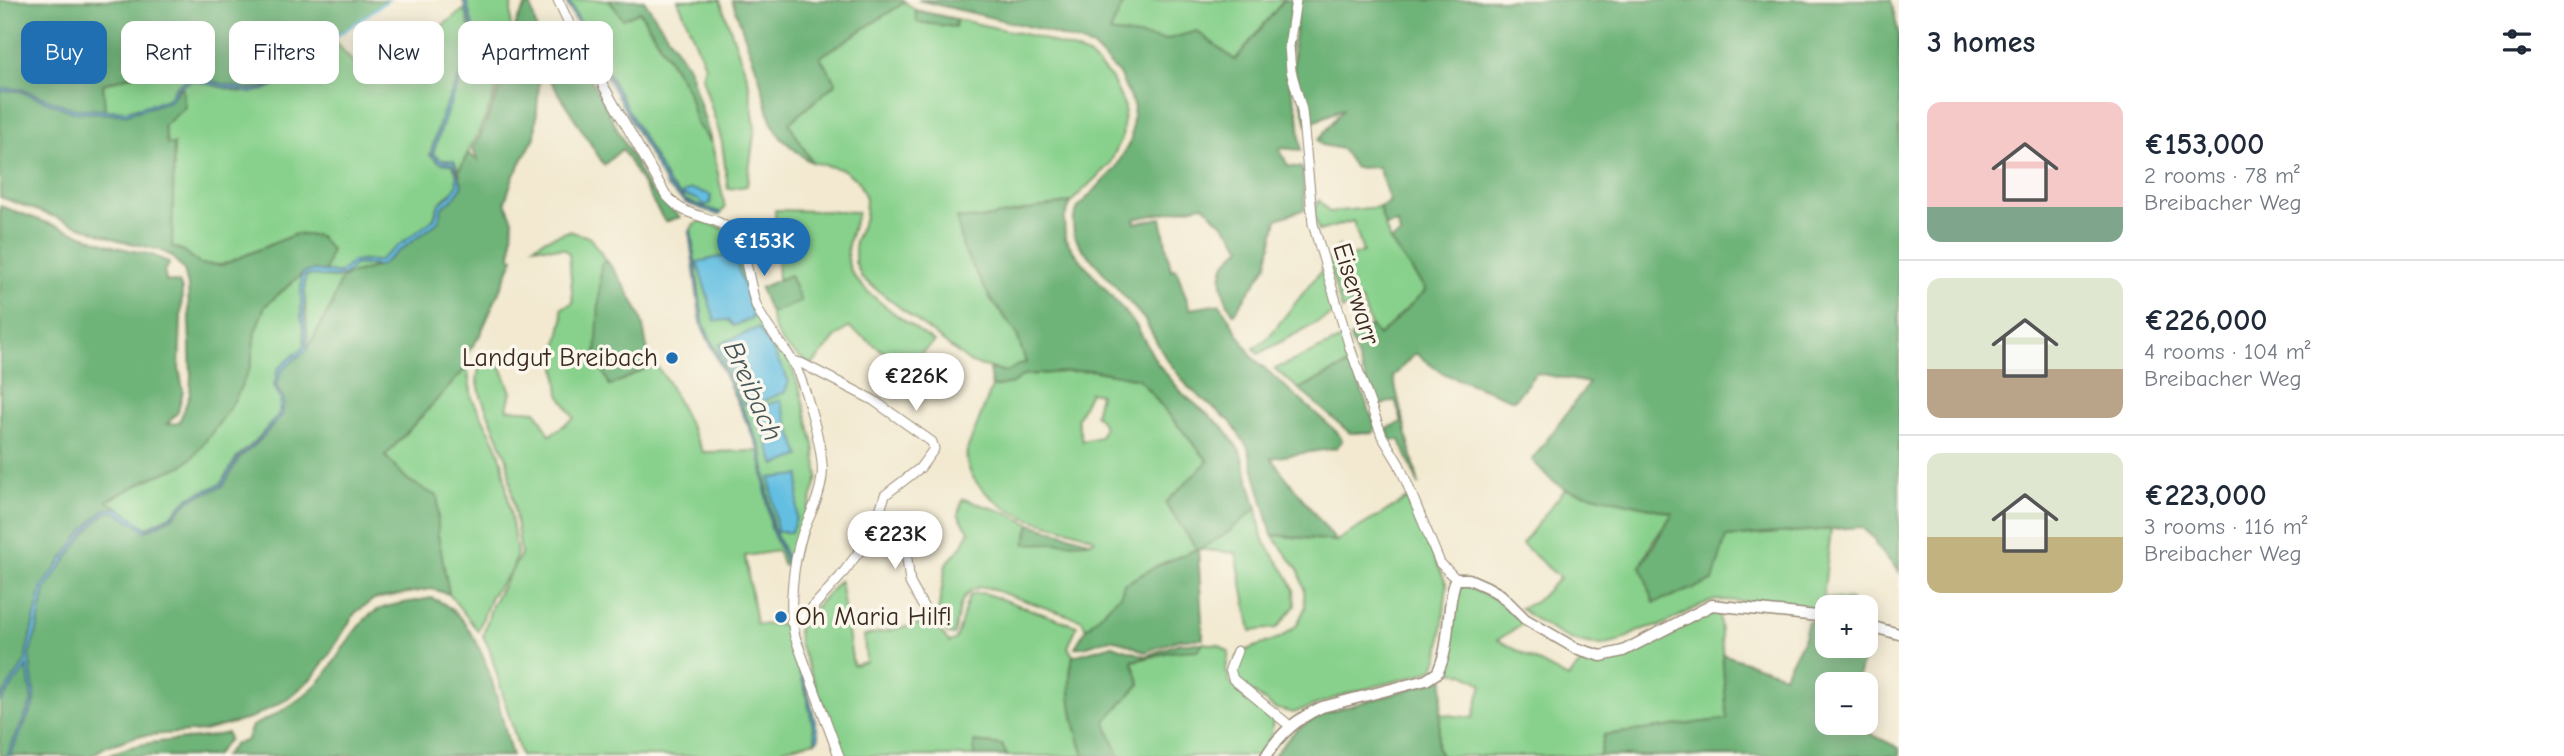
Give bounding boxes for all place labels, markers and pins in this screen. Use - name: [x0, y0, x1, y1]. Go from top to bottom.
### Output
- pin: €153K: [715, 218, 813, 278]
- place label: Landgut Breibach: [462, 343, 658, 373]
- marker: Landgut Breibach: [664, 350, 680, 366]
- pin: €226K: [867, 354, 965, 413]
- pin: €223K: [846, 512, 944, 571]
- place label: Oh Maria Hilf!: [795, 602, 952, 632]
- marker: Oh Maria Hilf!: [773, 609, 789, 625]

